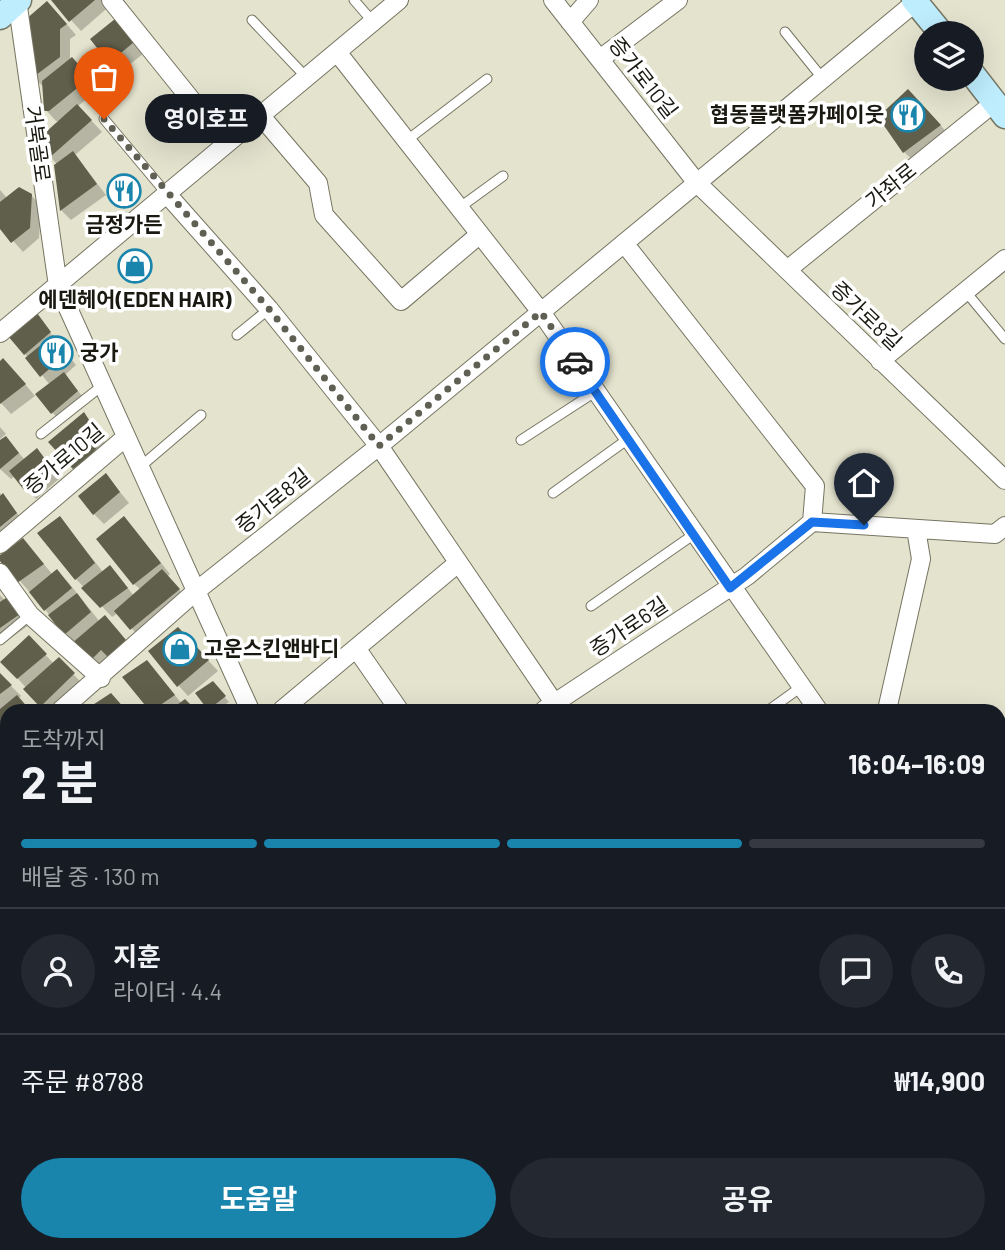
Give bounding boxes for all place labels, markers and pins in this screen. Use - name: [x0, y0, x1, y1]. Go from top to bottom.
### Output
- pin: [74, 47, 134, 119]
- callout: 영이호프: [146, 94, 268, 144]
- restaurant icon: 협동플랫폼카페이웃: [889, 96, 927, 134]
- place label: 협동플랫폼카페이웃: [710, 101, 884, 126]
- restaurant icon: 금정가든: [105, 172, 143, 210]
- place label: 금정가든: [85, 211, 163, 236]
- shop icon: 에덴헤어(EDEN HAIR): [116, 247, 154, 285]
- place label: 에덴헤어(EDEN HAIR): [38, 286, 232, 311]
- restaurant icon: 궁가: [37, 334, 75, 372]
- place label: 궁가: [80, 339, 119, 364]
- pin: [834, 453, 894, 525]
- shop icon: 고운스킨앤바디: [161, 630, 199, 668]
- place label: 고운스킨앤바디: [204, 635, 339, 660]

